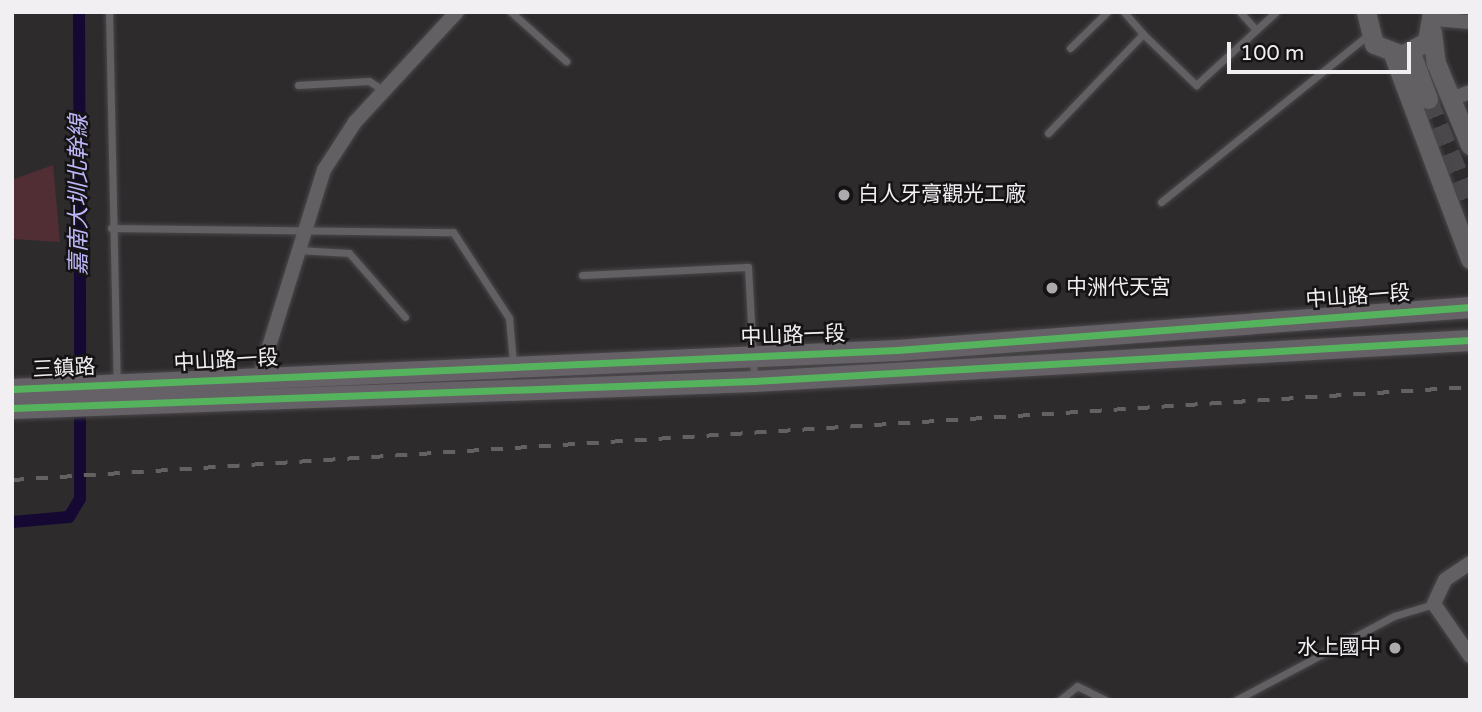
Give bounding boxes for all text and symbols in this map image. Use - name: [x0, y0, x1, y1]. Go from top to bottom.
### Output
- scale bar: [1230, 28, 1414, 72]
- text: 100 m: [1240, 41, 1304, 66]
- water label: 嘉南大圳北幹線: [65, 115, 93, 275]
- place label: 白人牙膏觀光工廠: [858, 182, 1026, 208]
- marker: 白人牙膏觀光工廠: [836, 187, 852, 203]
- place label: 中洲代天宮: [1066, 275, 1171, 301]
- marker: 中洲代天宮: [1044, 280, 1060, 296]
- street label: 中山路一段: [1305, 281, 1411, 313]
- street label: 中山路一段: [740, 322, 846, 350]
- street label: 中山路一段: [173, 346, 279, 376]
- street label: 三鎮路: [32, 355, 96, 383]
- place label: 水上國中: [1297, 635, 1381, 661]
- marker: 水上國中: [1387, 640, 1403, 656]

